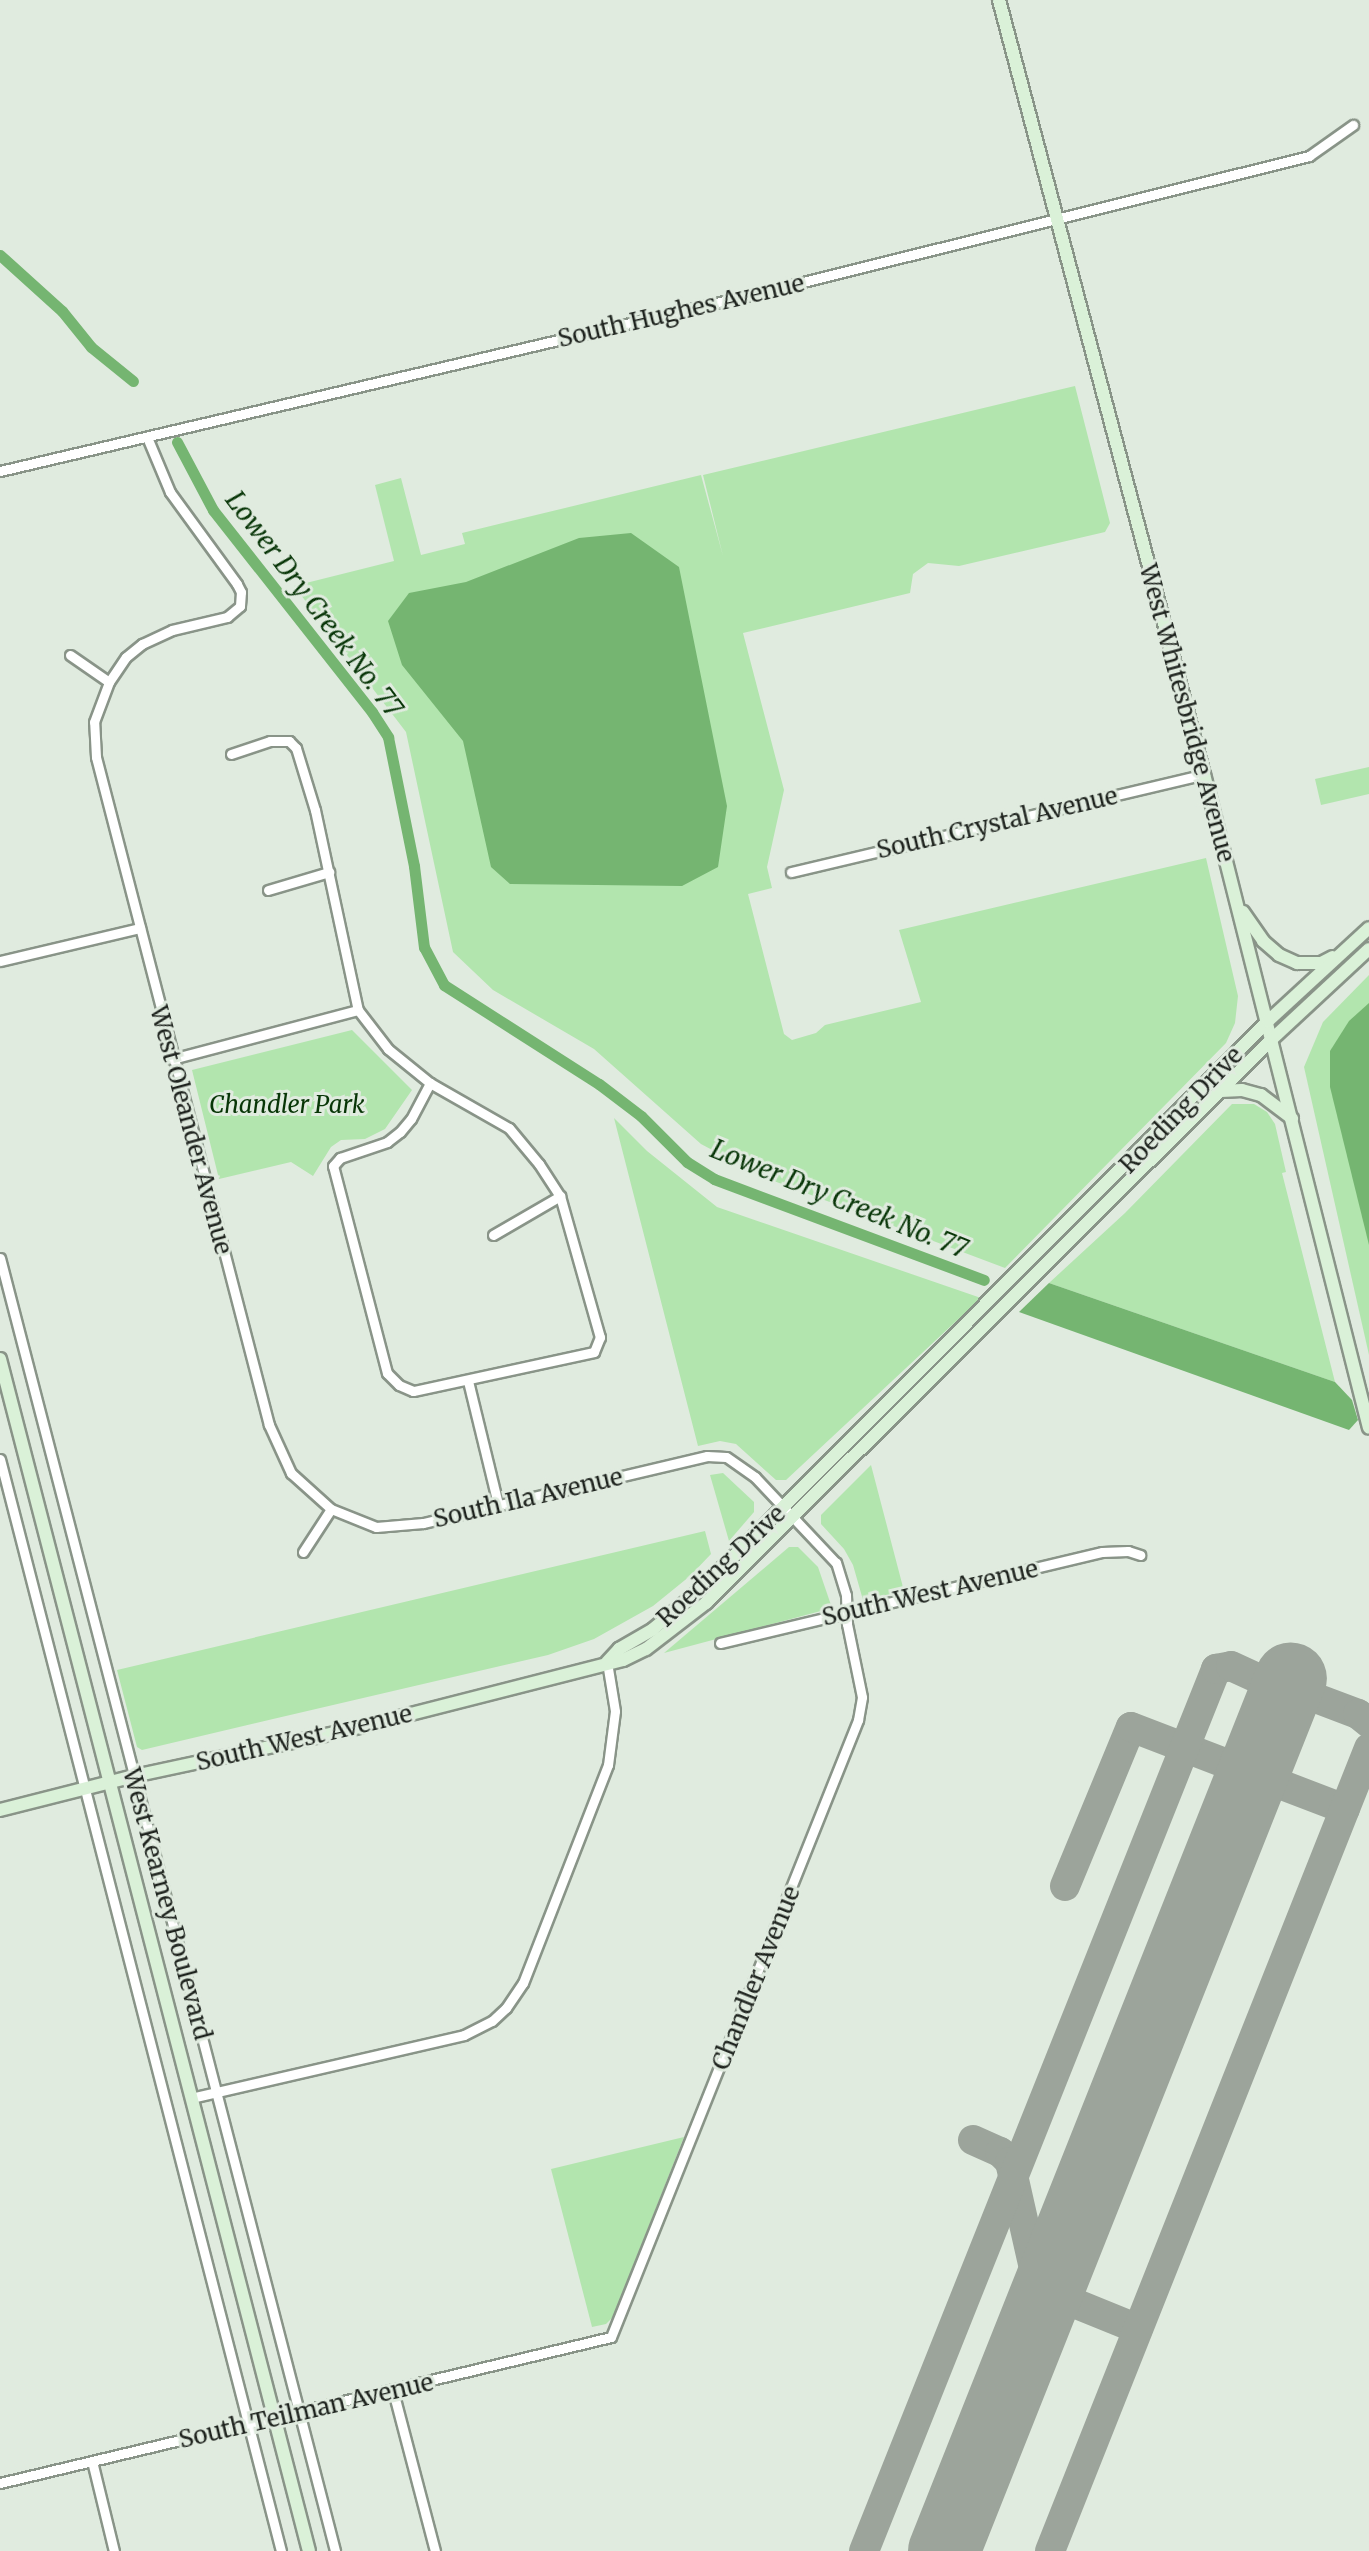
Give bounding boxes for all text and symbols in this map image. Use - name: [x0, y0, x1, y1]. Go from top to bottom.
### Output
- street label: South Hughes Avenue: [555, 269, 807, 353]
- water label: Lower Dry Creek No. 77: [219, 485, 409, 723]
- street label: West Whitesbridge Avenue: [1133, 561, 1241, 865]
- street label: South Crystal Avenue: [874, 781, 1120, 865]
- street label: West Oleander Avenue: [144, 1003, 238, 1257]
- street label: Roeding Drive: [1114, 1041, 1248, 1179]
- park label: Chandler Park: [209, 1091, 365, 1119]
- water label: Lower Dry Creek No. 77: [706, 1133, 972, 1265]
- street label: South Ila Avenue: [431, 1462, 625, 1534]
- street label: Roeding Drive: [651, 1499, 791, 1633]
- street label: South West Avenue: [819, 1554, 1041, 1632]
- street label: South West Avenue: [193, 1699, 415, 1777]
- street label: West Kearney Boulevard: [117, 1765, 217, 2043]
- street label: Chandler Avenue: [706, 1882, 806, 2074]
- street label: South Teilman Avenue: [176, 2368, 436, 2454]

